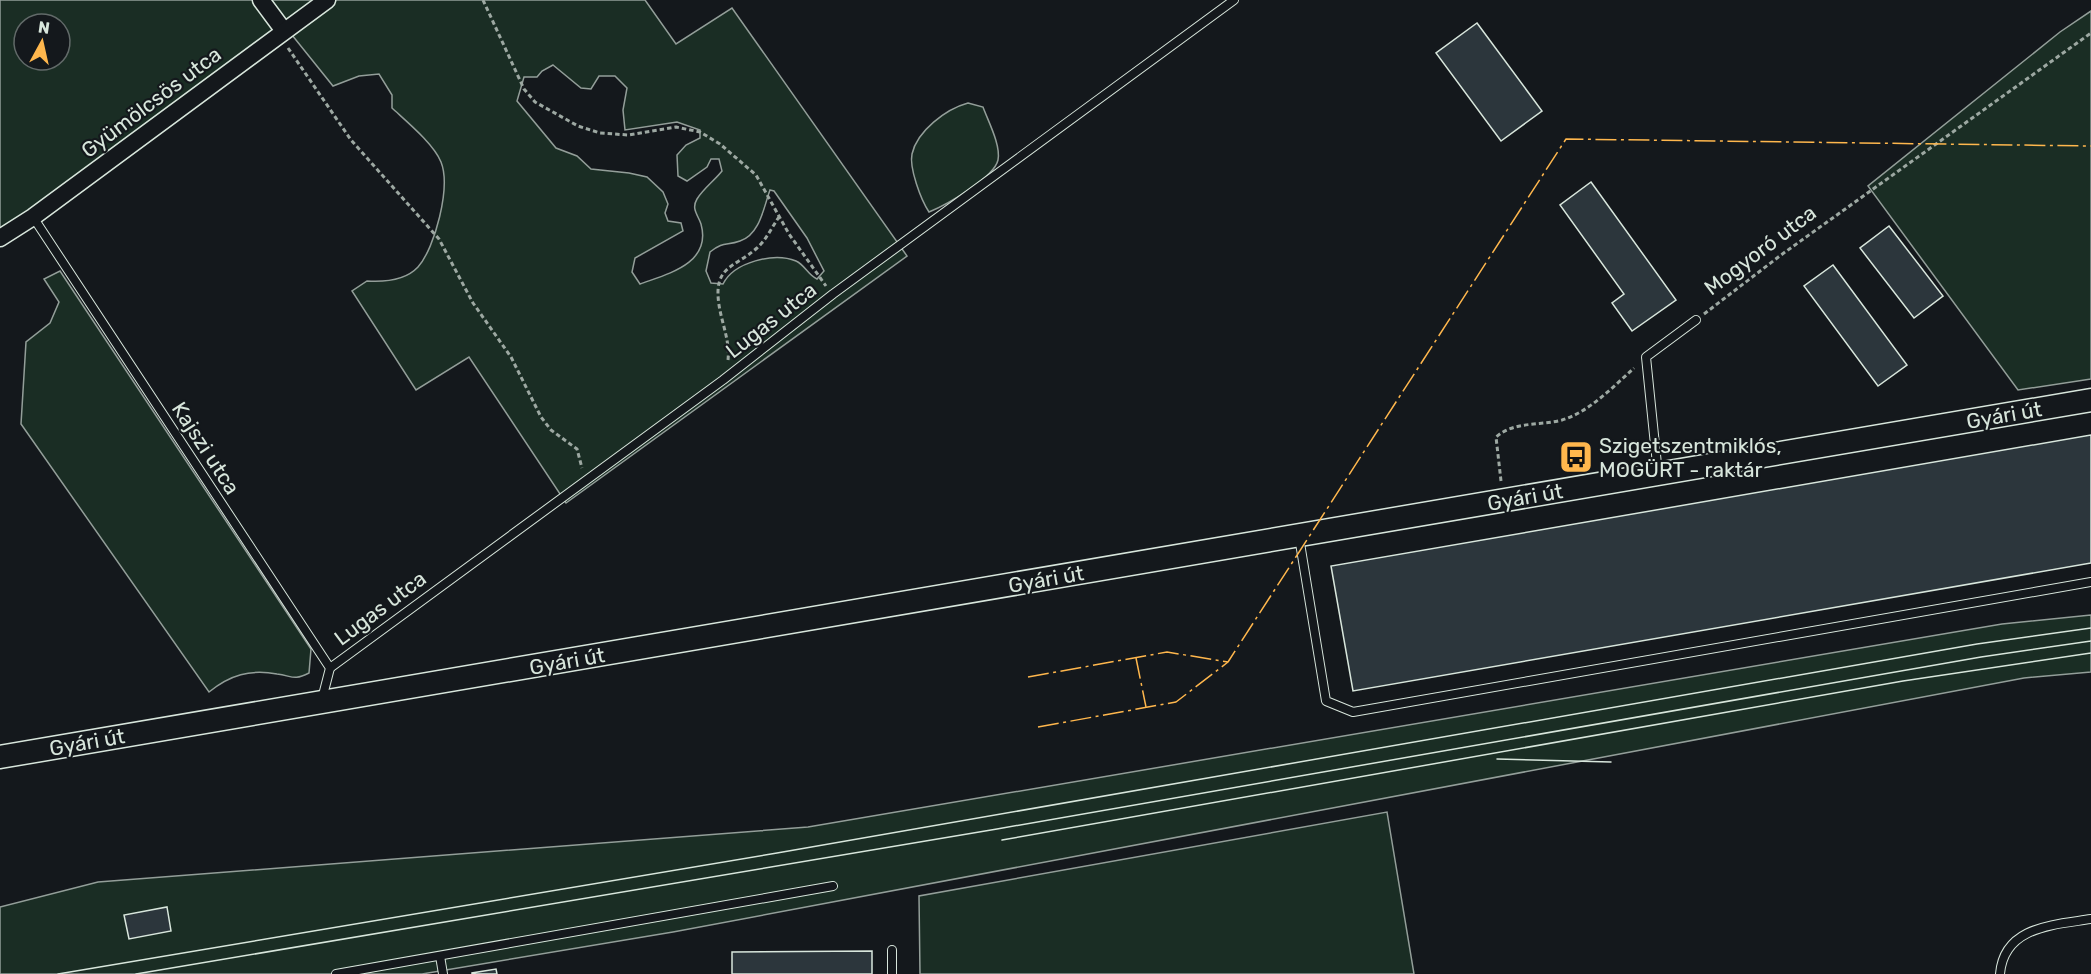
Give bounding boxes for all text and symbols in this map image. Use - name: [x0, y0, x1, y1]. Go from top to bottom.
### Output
- north arrow: [12, 12, 72, 72]
- text: N: [37, 17, 51, 38]
- street label: Gyümölcsös utca: [76, 41, 226, 163]
- street label: Mogyoró utca: [1699, 200, 1821, 300]
- street label: Lugas utca: [721, 277, 821, 363]
- street label: Gyári út: [1964, 396, 2044, 434]
- street label: Kajszi utca: [167, 397, 245, 499]
- place label: Szigetszentmiklós, MOGÜRT - raktár: [1599, 433, 1782, 482]
- bus stop icon: Szigetszentmiklós, MOGÜRT - raktár: [1558, 439, 1594, 475]
- street label: Gyári út: [1485, 478, 1565, 516]
- street label: Gyári út: [1006, 560, 1086, 598]
- street label: Lugas utca: [329, 565, 431, 651]
- street label: Gyári út: [527, 642, 607, 680]
- street label: Gyári út: [47, 723, 127, 761]

